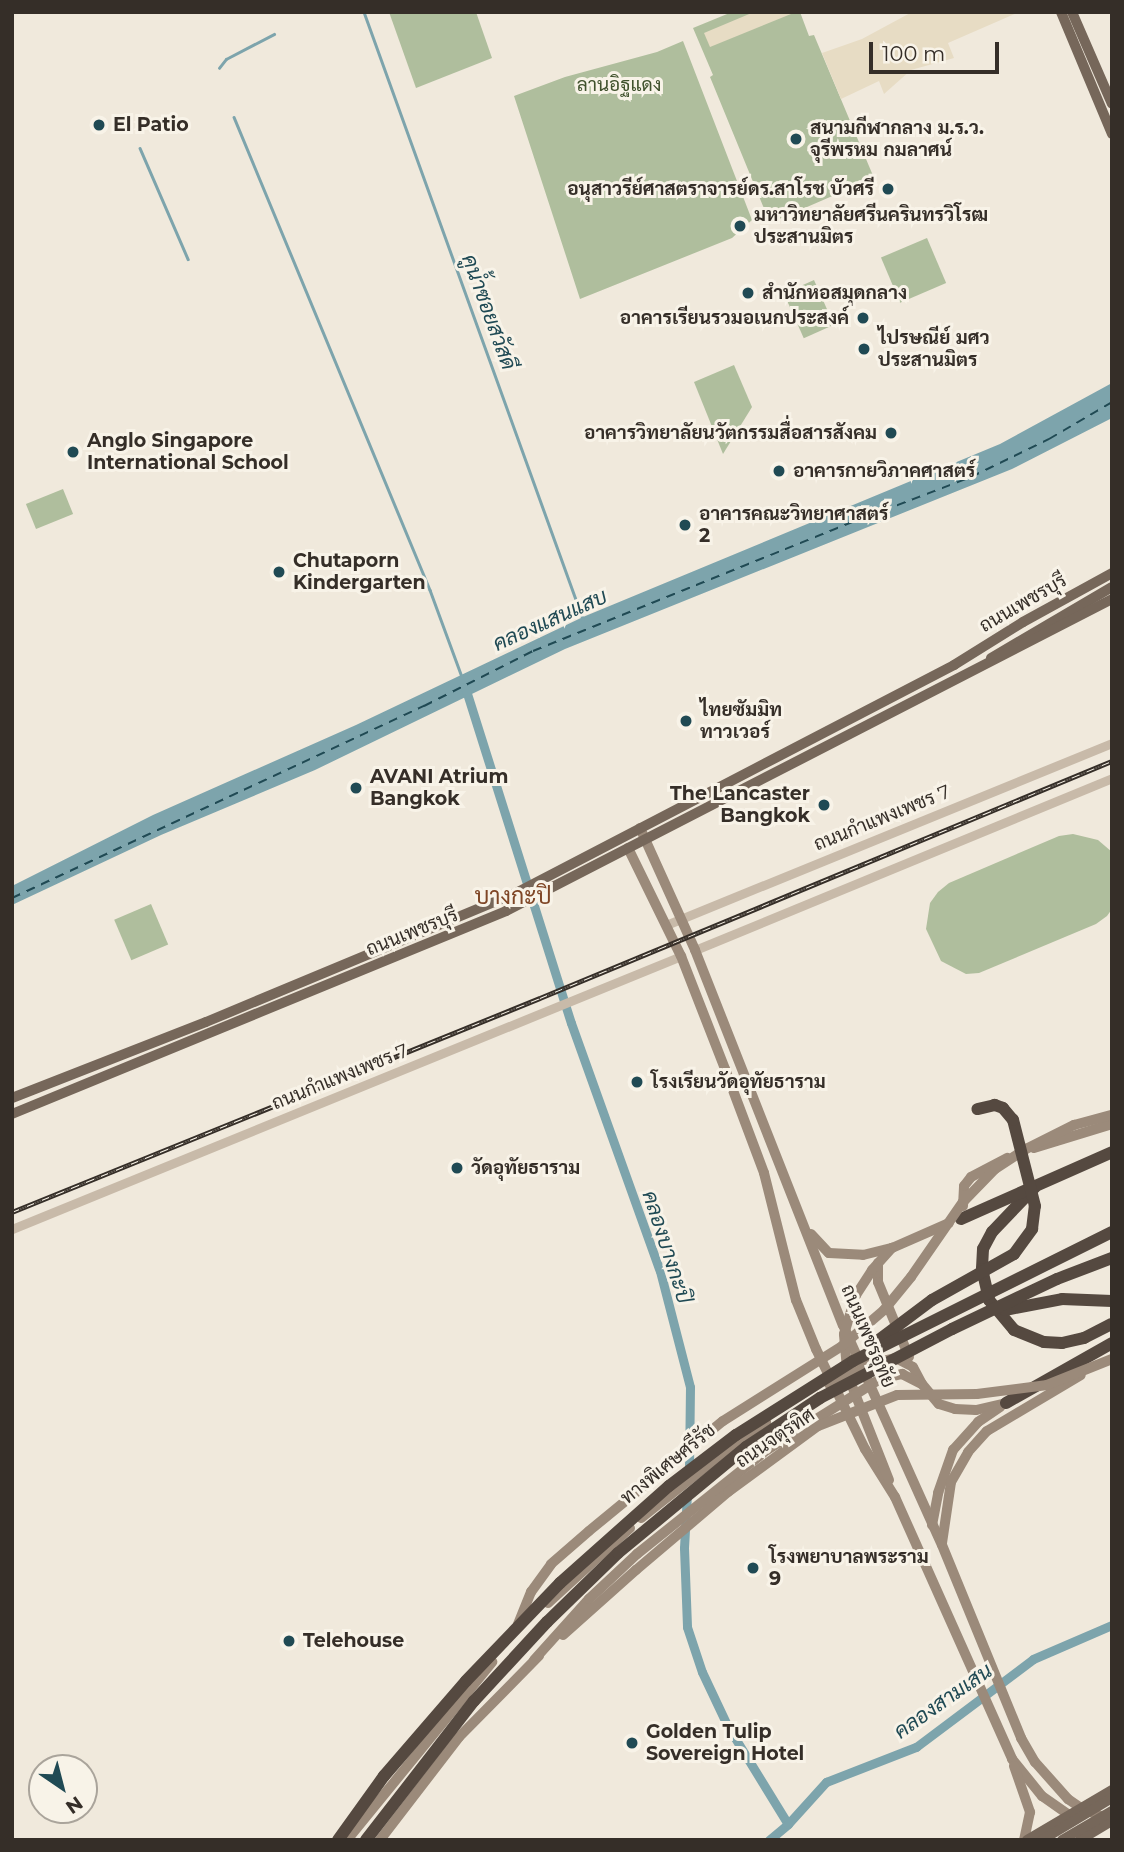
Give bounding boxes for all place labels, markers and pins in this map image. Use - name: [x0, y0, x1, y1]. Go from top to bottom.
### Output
- place label: El Patio: [113, 114, 189, 136]
- marker: El Patio: [91, 117, 107, 133]
- place label: สนามกีฬากลาง ม.ร.ว. จุรีพรหม กมลาศน์: [810, 117, 984, 161]
- marker: สนามกีฬากลาง ม.ร.ว. จุรีพรหม กมลาศน์: [788, 131, 804, 147]
- place label: อนุสาวรีย์ศาสตราจารย์ดร.สาโรช บัวศรี: [567, 178, 874, 200]
- marker: อนุสาวรีย์ศาสตราจารย์ดร.สาโรช บัวศรี: [880, 181, 896, 197]
- place label: มหาวิทยาลัยศรีนครินทรวิโรฒ ประสานมิตร: [754, 204, 988, 248]
- marker: มหาวิทยาลัยศรีนครินทรวิโรฒ ประสานมิตร: [732, 218, 748, 234]
- place label: สำนักหอสมุดกลาง: [762, 282, 907, 304]
- marker: สำนักหอสมุดกลาง: [740, 285, 756, 301]
- place label: อาคารเรียนรวมอเนกประสงค์: [620, 307, 849, 329]
- marker: อาคารเรียนรวมอเนกประสงค์: [855, 310, 871, 326]
- place label: ไปรษณีย์ มศว ประสานมิตร: [878, 327, 990, 371]
- marker: ไปรษณีย์ มศว ประสานมิตร: [856, 341, 872, 357]
- place label: อาคารวิทยาลัยนวัตกรรมสื่อสารสังคม: [584, 422, 877, 444]
- marker: อาคารวิทยาลัยนวัตกรรมสื่อสารสังคม: [883, 425, 899, 441]
- place label: Anglo Singapore International School: [87, 430, 289, 474]
- marker: Anglo Singapore International School: [65, 444, 81, 460]
- place label: อาคารกายวิภาคศาสตร์: [793, 460, 975, 482]
- marker: อาคารกายวิภาคศาสตร์: [771, 463, 787, 479]
- place label: อาคารคณะวิทยาศาสตร์ 2: [699, 503, 888, 547]
- marker: อาคารคณะวิทยาศาสตร์ 2: [677, 517, 693, 533]
- place label: Chutaporn Kindergarten: [293, 550, 426, 594]
- marker: Chutaporn Kindergarten: [271, 564, 287, 580]
- place label: ไทยซัมมิท ทาวเวอร์: [700, 699, 782, 743]
- marker: ไทยซัมมิท ทาวเวอร์: [678, 713, 694, 729]
- place label: AVANI Atrium Bangkok: [370, 766, 508, 810]
- marker: AVANI Atrium Bangkok: [348, 780, 364, 796]
- place label: The Lancaster Bangkok: [670, 783, 810, 827]
- marker: The Lancaster Bangkok: [816, 797, 832, 813]
- place label: โรงเรียนวัดอุทัยธาราม: [651, 1071, 826, 1093]
- marker: โรงเรียนวัดอุทัยธาราม: [629, 1074, 645, 1090]
- place label: วัดอุทัยธาราม: [471, 1157, 580, 1179]
- marker: วัดอุทัยธาราม: [449, 1160, 465, 1176]
- place label: โรงพยาบาลพระราม 9: [769, 1546, 929, 1590]
- marker: โรงพยาบาลพระราม 9: [743, 1558, 763, 1578]
- place label: Telehouse: [303, 1630, 404, 1652]
- marker: Telehouse: [281, 1633, 297, 1649]
- place label: Golden Tulip Sovereign Hotel: [646, 1721, 804, 1765]
- marker: Golden Tulip Sovereign Hotel: [624, 1735, 640, 1751]

